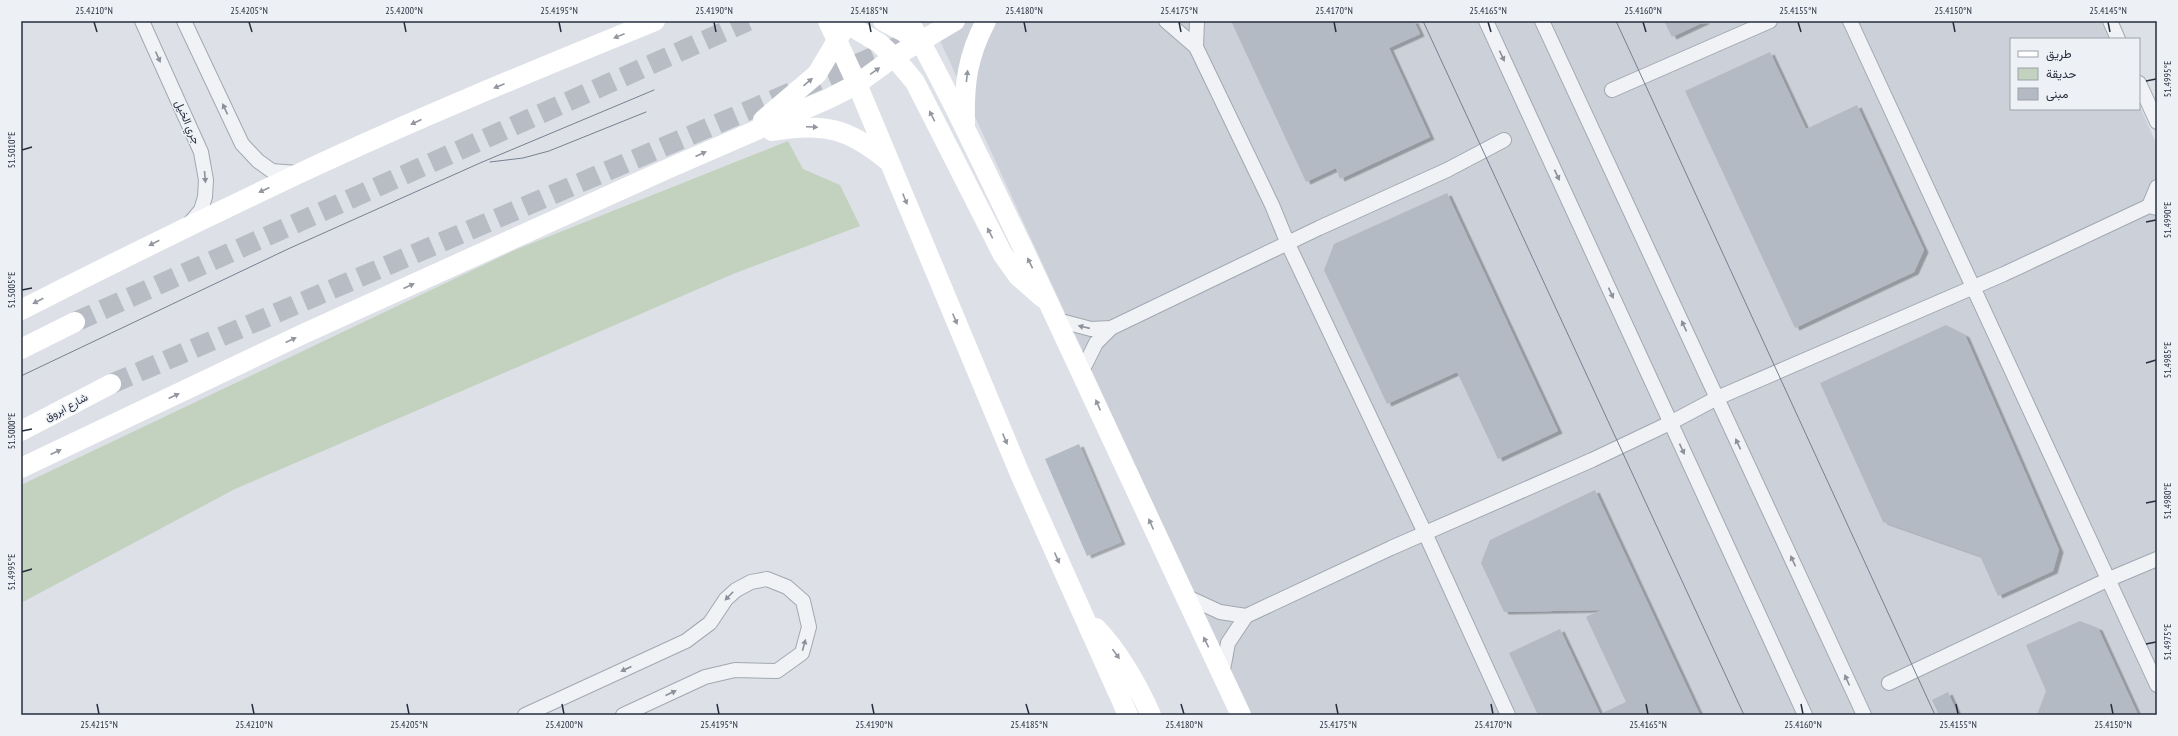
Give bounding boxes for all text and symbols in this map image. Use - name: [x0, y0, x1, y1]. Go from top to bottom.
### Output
- text: 25.4210°N: [75, 4, 113, 17]
- text: 25.4205°N: [230, 4, 268, 17]
- text: 25.4200°N: [385, 4, 423, 17]
- text: 25.4195°N: [540, 4, 578, 17]
- text: 25.4190°N: [695, 4, 733, 17]
- text: 25.4185°N: [850, 4, 888, 17]
- text: 25.4180°N: [1005, 4, 1043, 17]
- text: 25.4175°N: [1160, 4, 1198, 17]
- text: 25.4170°N: [1315, 4, 1353, 17]
- text: 25.4165°N: [1469, 4, 1507, 17]
- text: 25.4160°N: [1624, 4, 1662, 17]
- text: 25.4155°N: [1779, 4, 1817, 17]
- text: 25.4150°N: [1934, 4, 1972, 17]
- text: 25.4145°N: [2089, 4, 2127, 17]
- one-way arrow: [613, 33, 625, 39]
- legend: [2010, 38, 2140, 110]
- text: طريق: [2046, 46, 2072, 62]
- one-way arrow: [155, 51, 161, 62]
- one-way arrow: [1500, 51, 1506, 63]
- text: 51.4995°E: [2161, 61, 2174, 97]
- text: حديقة: [2046, 66, 2076, 81]
- one-way arrow: [870, 67, 880, 75]
- one-way arrow: [963, 70, 970, 82]
- one-way arrow: [802, 78, 813, 87]
- one-way arrow: [494, 83, 505, 89]
- text: مبنى: [2046, 86, 2068, 102]
- street label: جري الخيل: [169, 98, 204, 147]
- one-way arrow: [222, 103, 228, 114]
- one-way arrow: [929, 111, 935, 122]
- one-way arrow: [411, 119, 422, 125]
- one-way arrow: [806, 124, 819, 130]
- text: 51.5010°E: [5, 132, 18, 168]
- one-way arrow: [696, 151, 707, 157]
- one-way arrow: [1554, 169, 1560, 180]
- one-way arrow: [202, 171, 209, 183]
- one-way arrow: [259, 187, 270, 193]
- one-way arrow: [903, 194, 909, 206]
- text: 51.4990°E: [2161, 202, 2174, 238]
- one-way arrow: [987, 227, 993, 238]
- one-way arrow: [148, 240, 160, 246]
- one-way arrow: [1027, 257, 1033, 268]
- text: 51.5005°E: [5, 272, 18, 308]
- one-way arrow: [404, 283, 415, 289]
- one-way arrow: [1608, 287, 1614, 298]
- one-way arrow: [32, 298, 44, 304]
- one-way arrow: [952, 314, 958, 325]
- one-way arrow: [1681, 320, 1687, 331]
- one-way arrow: [1078, 324, 1090, 330]
- one-way arrow: [285, 337, 297, 343]
- text: 51.4985°E: [2161, 342, 2174, 378]
- street label: شارع ابروق: [42, 390, 91, 425]
- one-way arrow: [168, 393, 179, 399]
- one-way arrow: [1095, 400, 1101, 411]
- text: 51.5000°E: [5, 413, 18, 449]
- one-way arrow: [1002, 434, 1008, 445]
- one-way arrow: [1735, 438, 1741, 449]
- one-way arrow: [1679, 444, 1685, 455]
- one-way arrow: [51, 449, 62, 455]
- text: 51.4980°E: [2161, 483, 2174, 519]
- one-way arrow: [1148, 518, 1154, 530]
- one-way arrow: [1054, 553, 1060, 564]
- text: 51.4995°E: [5, 554, 18, 590]
- one-way arrow: [1790, 556, 1796, 567]
- one-way arrow: [725, 591, 734, 601]
- text: 51.4975°E: [2161, 624, 2174, 660]
- one-way arrow: [1203, 636, 1209, 648]
- one-way arrow: [802, 639, 808, 651]
- one-way arrow: [1112, 648, 1120, 659]
- one-way arrow: [620, 666, 631, 672]
- one-way arrow: [1844, 673, 1850, 685]
- one-way arrow: [665, 689, 677, 696]
- text: 25.4215°N: [80, 718, 118, 731]
- text: 25.4210°N: [235, 718, 273, 731]
- text: 25.4205°N: [390, 718, 428, 731]
- text: 25.4200°N: [545, 718, 583, 731]
- text: 25.4195°N: [700, 718, 738, 731]
- text: 25.4190°N: [855, 718, 893, 731]
- text: 25.4185°N: [1010, 718, 1048, 731]
- text: 25.4180°N: [1165, 718, 1203, 731]
- text: 25.4175°N: [1319, 718, 1357, 731]
- text: 25.4170°N: [1474, 718, 1512, 731]
- text: 25.4165°N: [1629, 718, 1667, 731]
- text: 25.4160°N: [1784, 718, 1822, 731]
- text: 25.4155°N: [1939, 718, 1977, 731]
- text: 25.4150°N: [2094, 718, 2132, 731]

